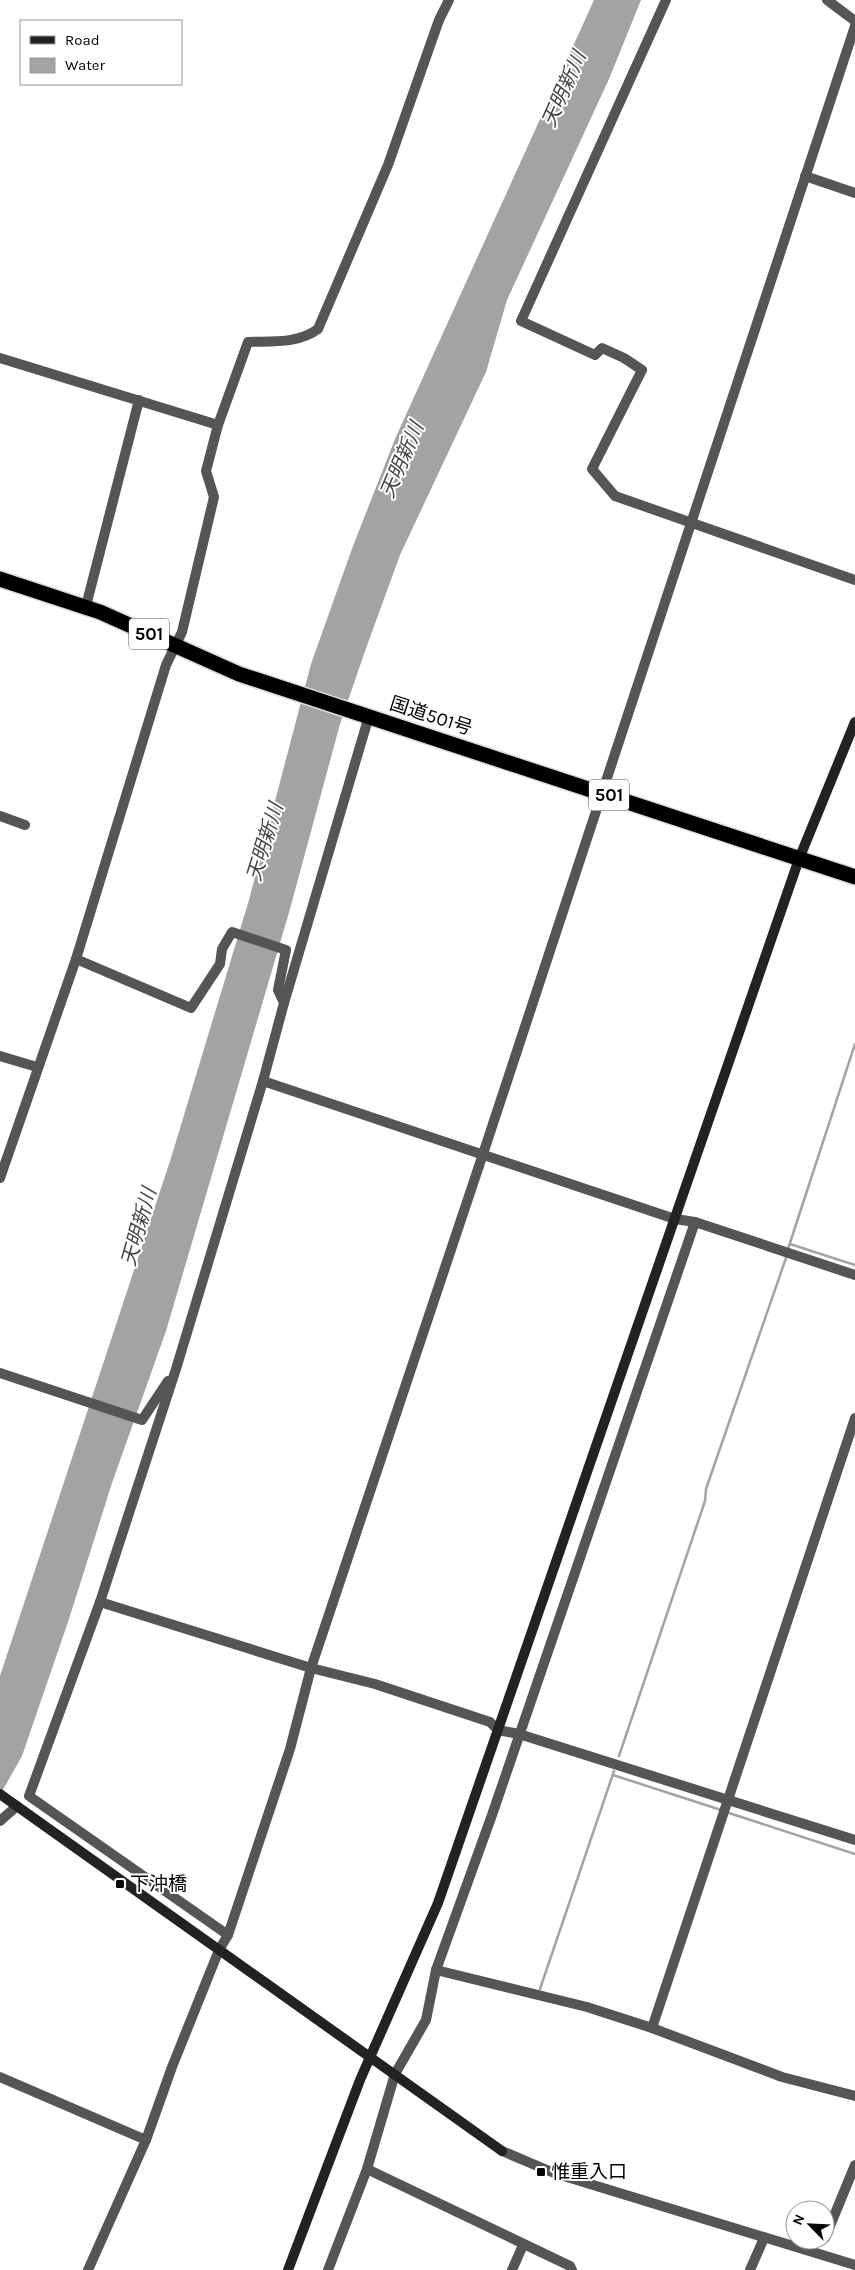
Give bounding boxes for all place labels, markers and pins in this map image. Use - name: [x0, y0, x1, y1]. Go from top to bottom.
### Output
- place label: 下沖橋: [130, 1873, 187, 1895]
- marker: 下沖橋: [114, 1878, 126, 1890]
- place label: 惟重入口: [551, 2161, 627, 2183]
- marker: 惟重入口: [535, 2166, 547, 2178]

